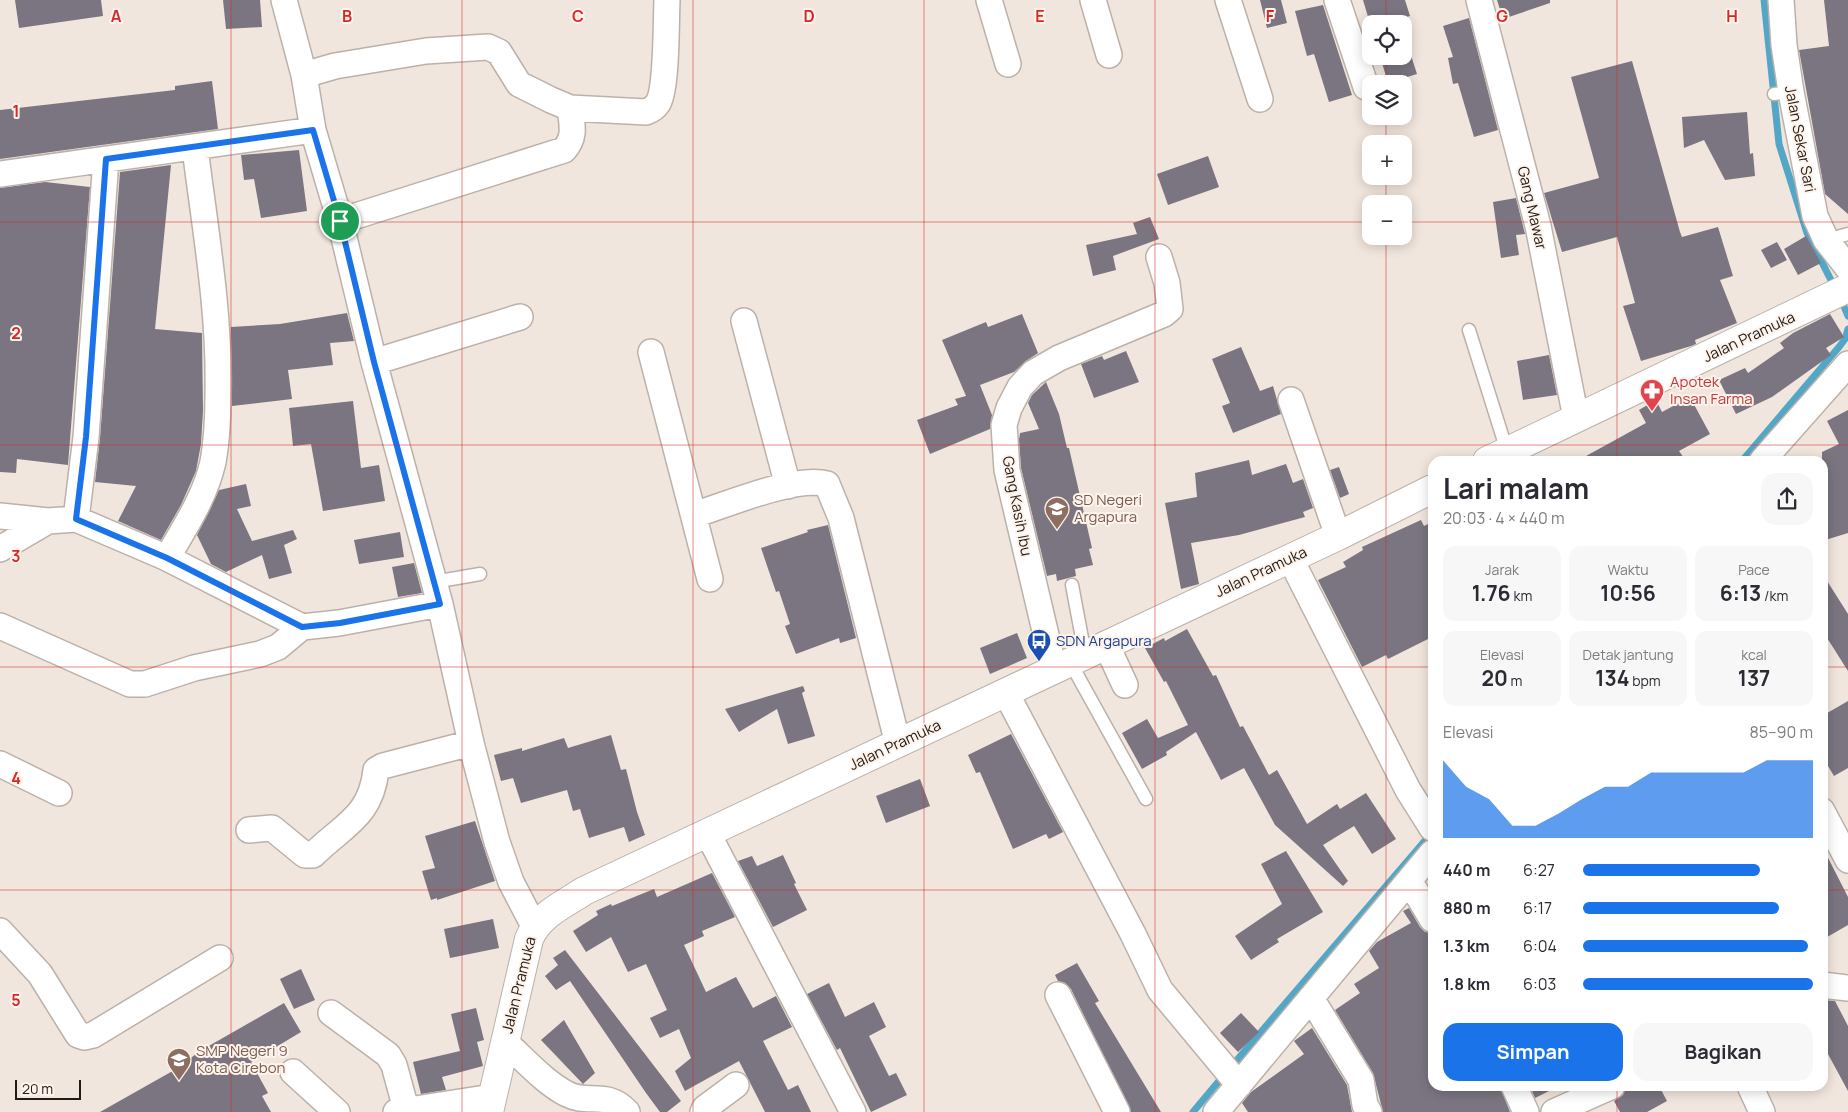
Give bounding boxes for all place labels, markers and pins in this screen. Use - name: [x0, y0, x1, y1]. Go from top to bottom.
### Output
- pin: [319, 200, 361, 242]
- place label: Apotek Insan Farma: [1670, 371, 1753, 409]
- pharmacy icon: Apotek Insan Farma: [1639, 378, 1665, 412]
- place label: SD Negeri Argapura: [1074, 489, 1142, 527]
- school or university icon: SD Negeri Argapura: [1044, 496, 1070, 530]
- bus stop icon: SDN Argapura: [1026, 628, 1052, 662]
- place label: SDN Argapura: [1056, 630, 1152, 651]
- place label: SMP Negeri 9 Kota Cirebon: [196, 1040, 288, 1078]
- school or university icon: SMP Negeri 9 Kota Cirebon: [166, 1047, 192, 1081]

